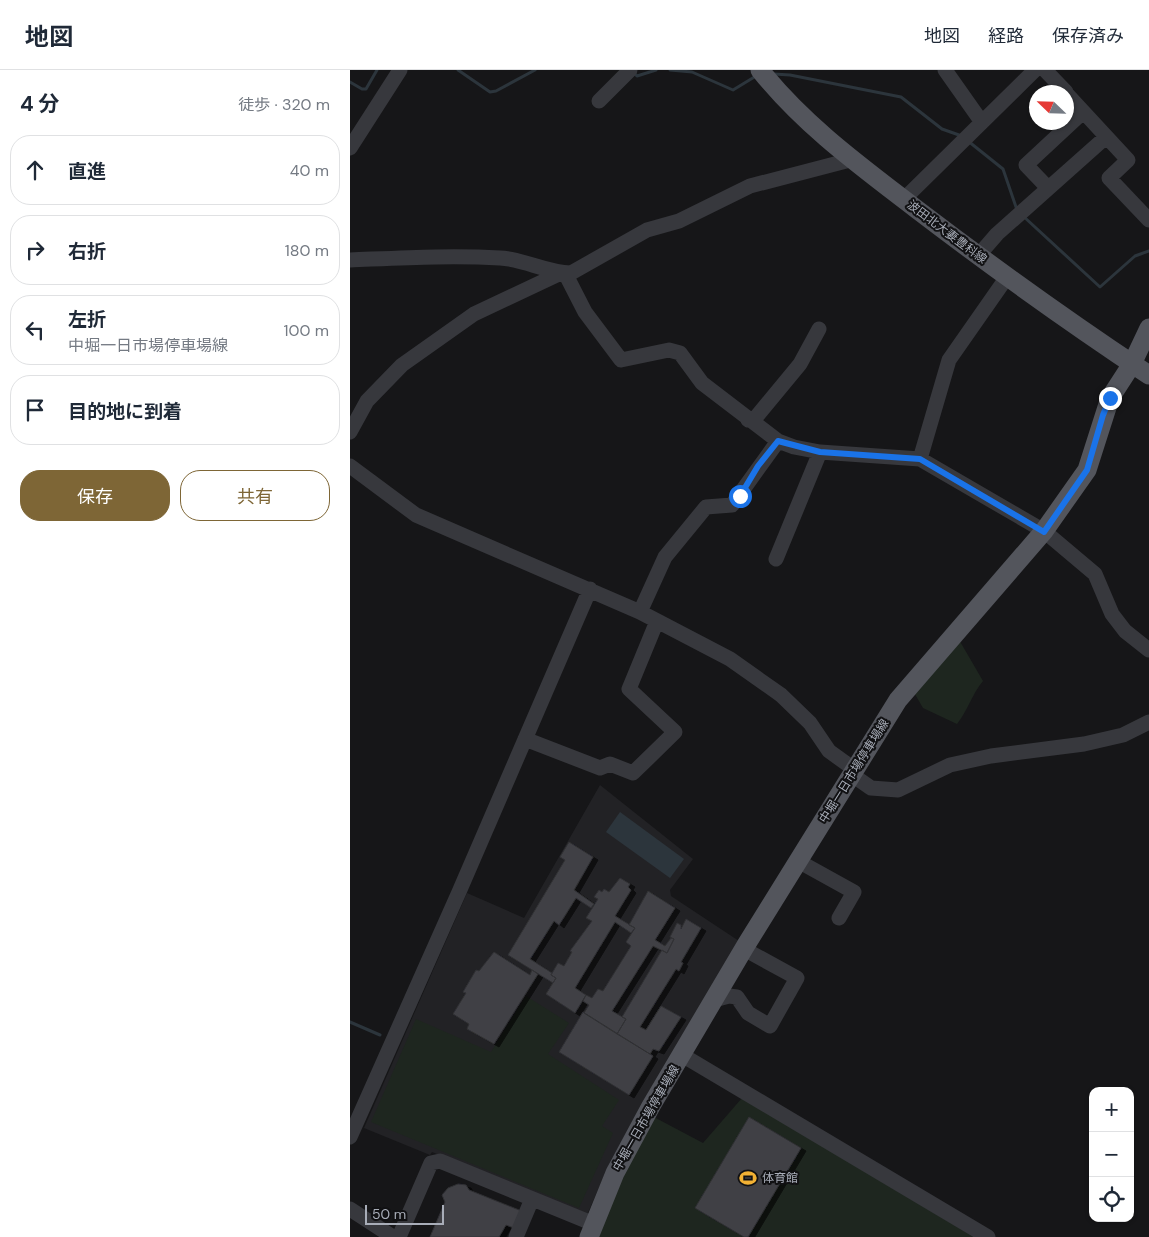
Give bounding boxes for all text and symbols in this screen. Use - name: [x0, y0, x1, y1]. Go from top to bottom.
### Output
- text: 地図: [25, 21, 73, 52]
- text: 地図: [924, 24, 960, 48]
- text: 経路: [988, 24, 1024, 48]
- text: 保存済み: [1052, 24, 1124, 48]
- north arrow: [1029, 85, 1074, 130]
- text: 4 分: [20, 90, 60, 118]
- text: 徒歩 · 320 m: [238, 94, 330, 115]
- icon: ahead: [21, 156, 49, 184]
- text: 直進: [68, 159, 106, 184]
- text: 40 m: [290, 160, 329, 181]
- street label: 波田北大妻豊科線: [904, 197, 990, 267]
- icon: right: [21, 236, 49, 264]
- text: 右折: [68, 239, 106, 264]
- text: 180 m: [285, 240, 329, 261]
- text: 左折: [68, 307, 106, 332]
- icon: left: [21, 316, 49, 344]
- text: 100 m: [284, 320, 329, 341]
- text: 中堀一日市場停車場線: [68, 335, 228, 356]
- route end: [1099, 387, 1122, 410]
- icon: arrive: [21, 396, 49, 424]
- text: 目的地に到着: [68, 399, 182, 424]
- button: 保存: [20, 470, 170, 521]
- button: 共有: [180, 470, 330, 521]
- route start: [729, 485, 752, 508]
- street label: 中堀一日市場停車場線: [815, 716, 893, 826]
- street label: 中堀一日市場停車場線: [609, 1062, 683, 1174]
- map controls: [1089, 1087, 1134, 1222]
- button: +: [1089, 1087, 1134, 1132]
- button: −: [1089, 1132, 1134, 1177]
- sports icon: 体育館: [738, 1168, 758, 1188]
- place label: 体育館: [762, 1170, 798, 1186]
- button: locate: [1089, 1177, 1134, 1222]
- scale bar: [365, 1202, 444, 1225]
- text: 50 m: [372, 1205, 406, 1223]

